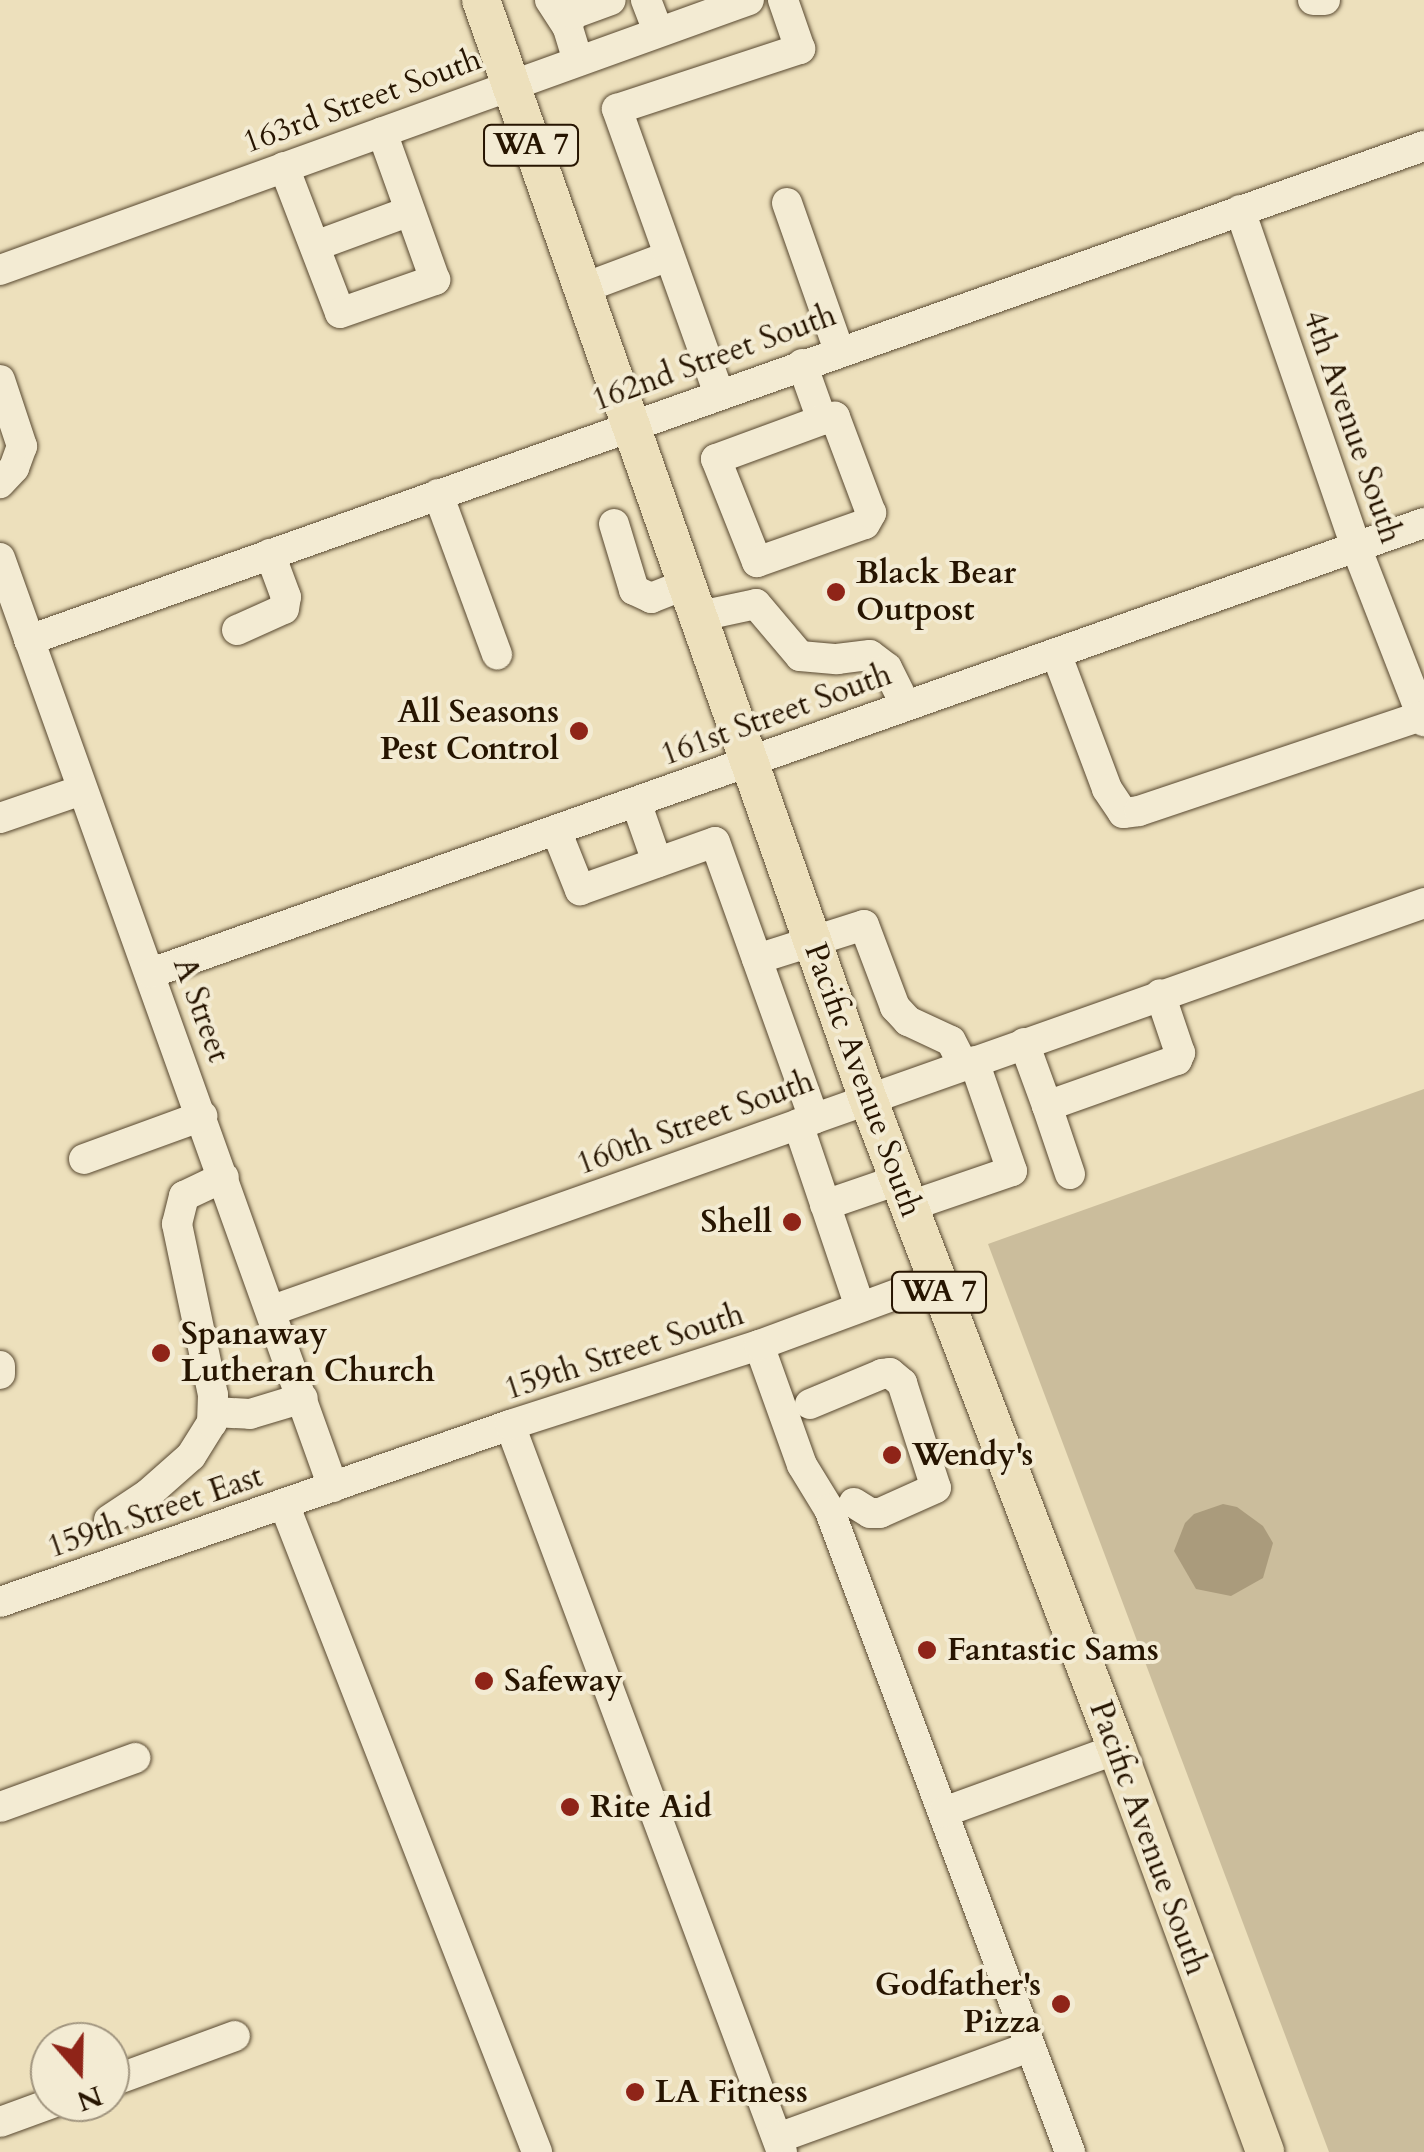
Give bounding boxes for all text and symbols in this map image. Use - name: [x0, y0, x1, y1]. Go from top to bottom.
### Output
- street label: 163rd Street South: [238, 40, 486, 162]
- road number: WA 7: [481, 120, 581, 170]
- street label: 162nd Street South: [587, 296, 841, 420]
- street label: 4th Avenue South: [1294, 306, 1410, 548]
- place label: Black Bear Outpost: [856, 555, 1016, 630]
- marker: Black Bear Outpost: [825, 581, 847, 603]
- street label: 161st Street South: [655, 655, 897, 775]
- place label: All Seasons Pest Control: [380, 694, 559, 769]
- marker: All Seasons Pest Control: [568, 720, 590, 742]
- street label: Pacific Avenue South: [796, 938, 930, 1222]
- street label: A Street: [164, 953, 238, 1067]
- street label: 160th Street South: [571, 1062, 819, 1184]
- place label: Shell: [701, 1203, 772, 1241]
- marker: Shell: [781, 1211, 803, 1233]
- road number: WA 7: [889, 1267, 989, 1317]
- street label: 159th Street South: [499, 1295, 749, 1409]
- place label: Spanaway Lutheran Church: [181, 1316, 435, 1391]
- marker: Spanaway Lutheran Church: [150, 1342, 172, 1364]
- place label: Wendy's: [912, 1436, 1033, 1474]
- marker: Wendy's: [881, 1444, 903, 1466]
- street label: 159th Street East: [42, 1457, 268, 1567]
- place label: Fantastic Sams: [947, 1631, 1159, 1669]
- marker: Fantastic Sams: [916, 1639, 938, 1661]
- place label: Safeway: [504, 1662, 623, 1700]
- marker: Safeway: [473, 1670, 495, 1692]
- street label: Pacific Avenue South: [1081, 1696, 1215, 1980]
- place label: Rite Aid: [590, 1788, 712, 1826]
- marker: Rite Aid: [559, 1796, 581, 1818]
- place label: Godfather's Pizza: [875, 1967, 1041, 2042]
- marker: Godfather's Pizza: [1050, 1993, 1072, 2015]
- north arrow: [30, 2022, 130, 2122]
- place label: LA Fitness: [655, 2073, 808, 2111]
- text: N: [72, 2076, 107, 2120]
- marker: LA Fitness: [624, 2081, 646, 2103]

